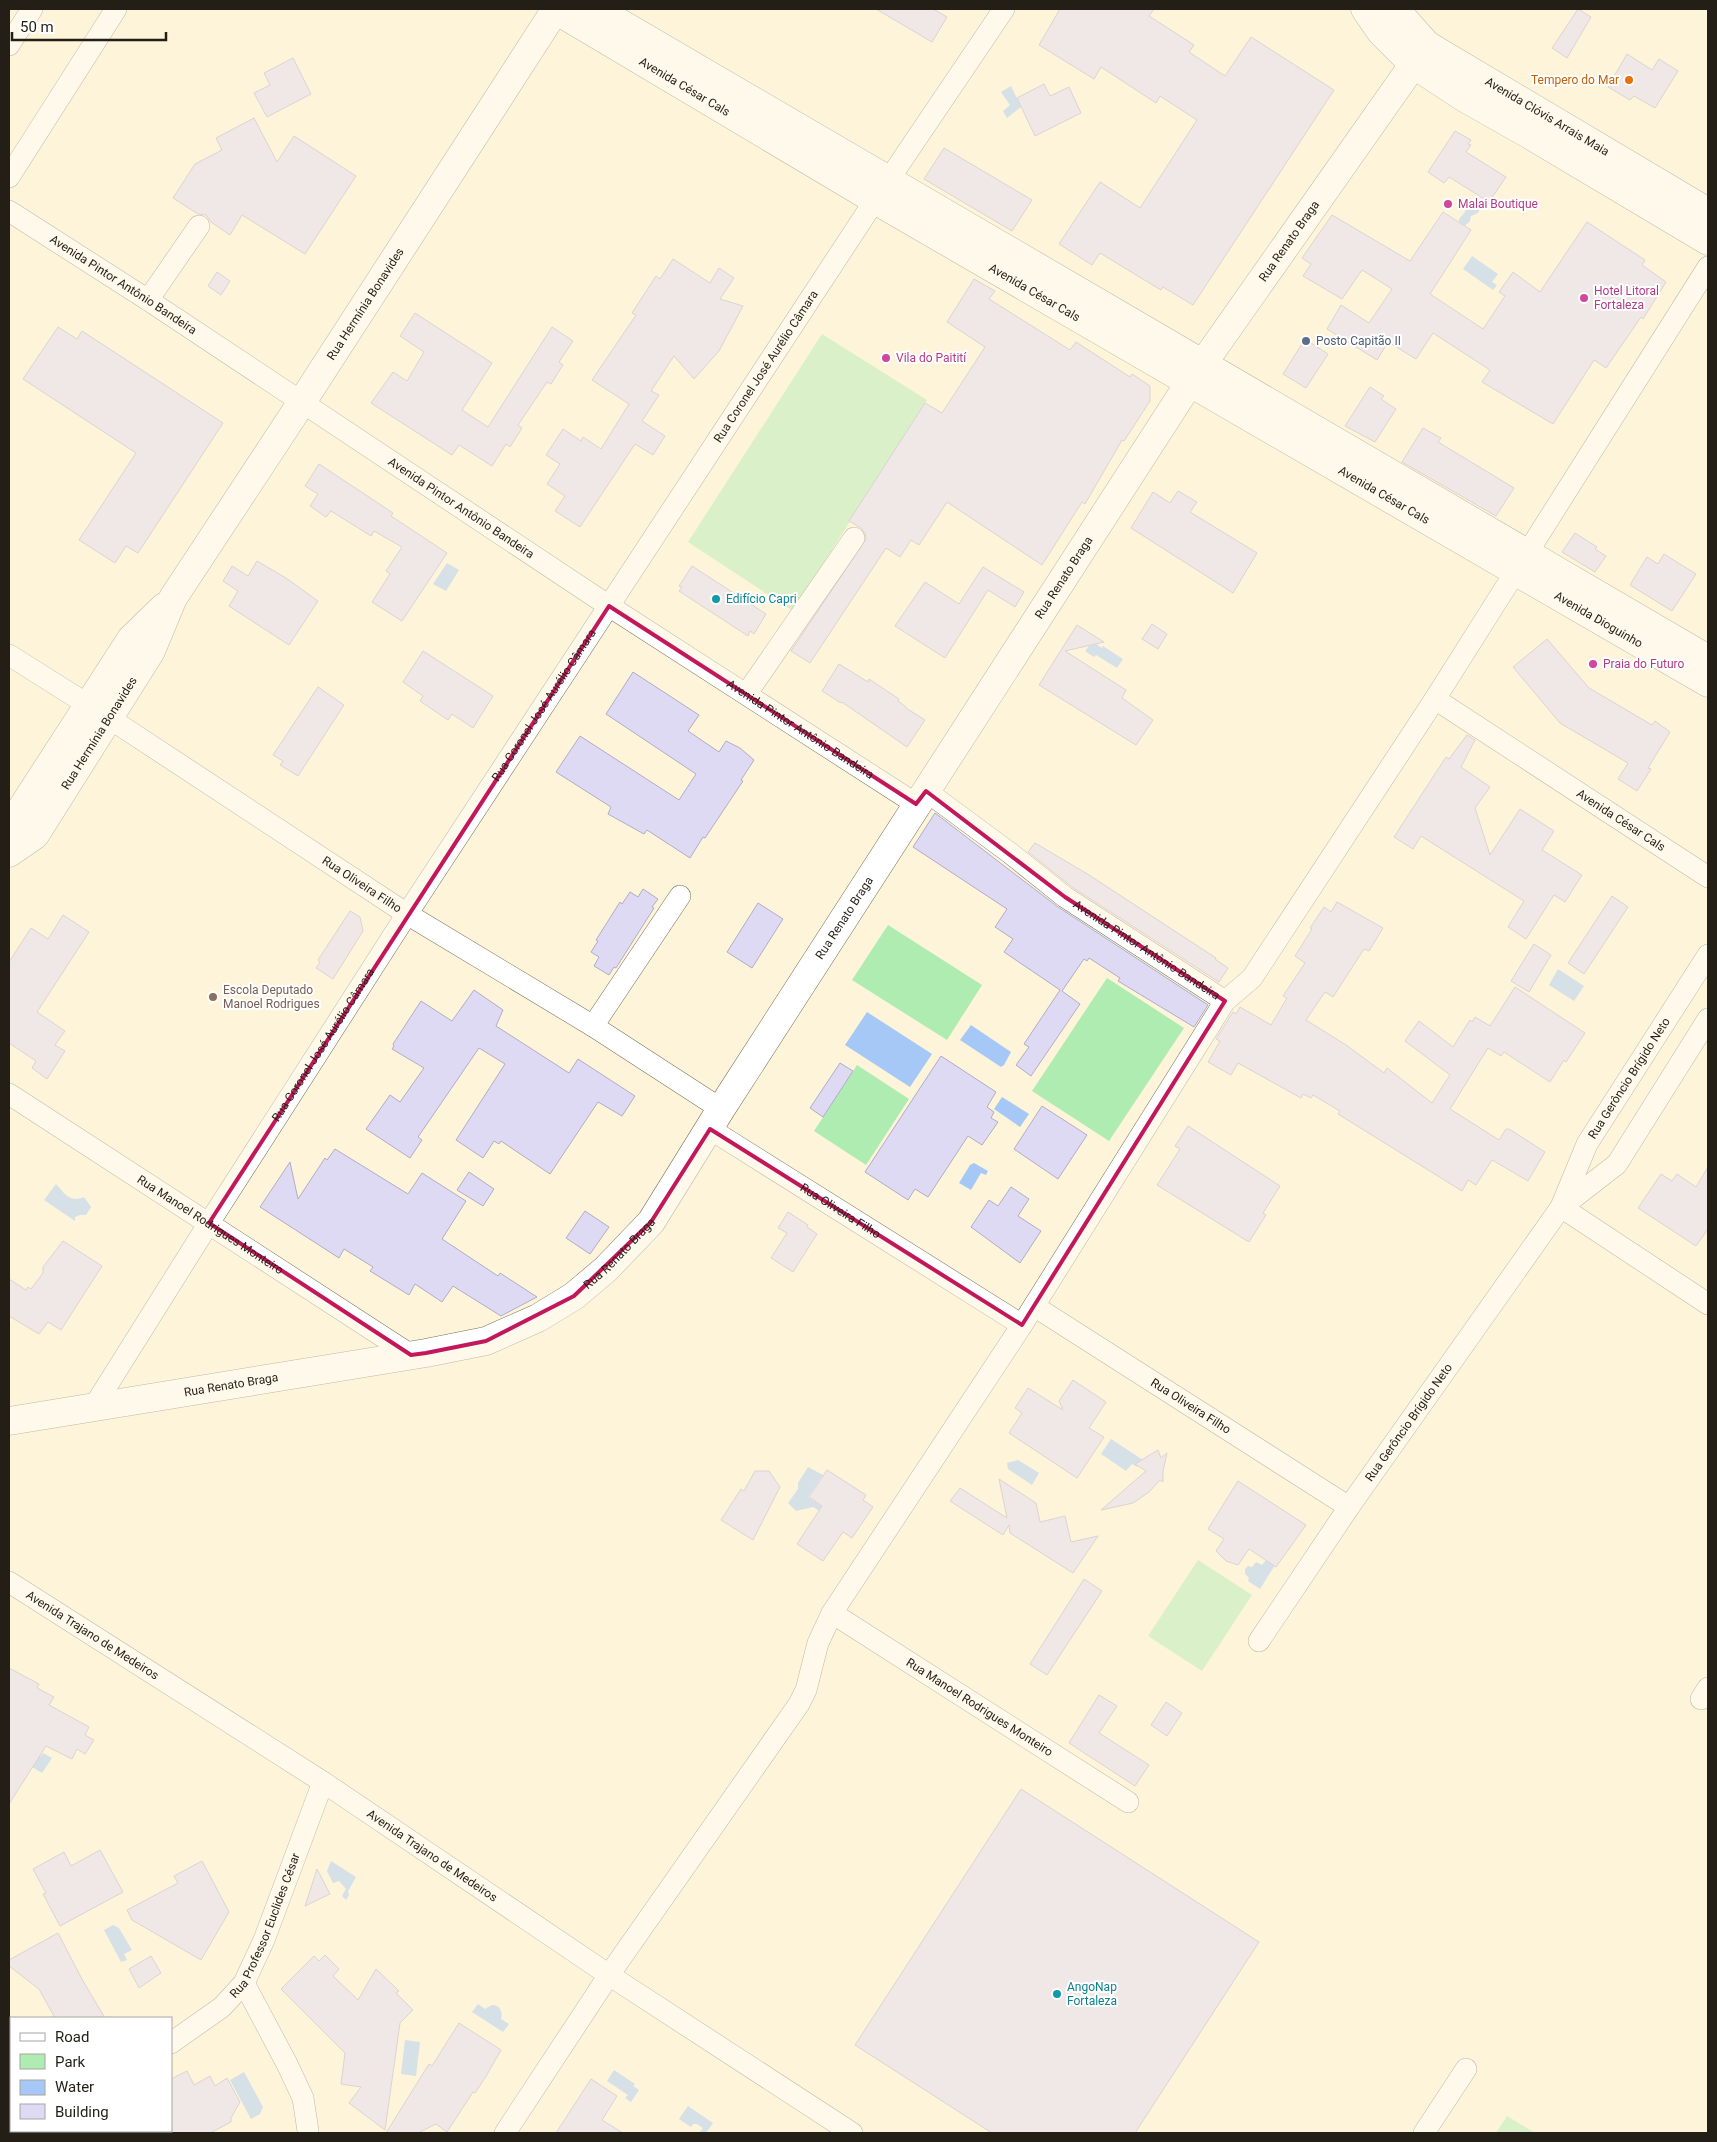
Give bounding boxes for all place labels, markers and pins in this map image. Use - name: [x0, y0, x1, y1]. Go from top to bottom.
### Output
- place label: Tempero do Mar: [1531, 73, 1619, 87]
- marker: Tempero do Mar: [1623, 74, 1635, 86]
- place label: Malai Boutique: [1458, 197, 1538, 211]
- marker: Malai Boutique: [1442, 198, 1454, 210]
- place label: Hotel Litoral Fortaleza: [1594, 284, 1659, 312]
- marker: Hotel Litoral Fortaleza: [1578, 292, 1590, 304]
- place label: Posto Capitão II: [1316, 334, 1401, 348]
- marker: Posto Capitão II: [1300, 335, 1312, 347]
- place label: Vila do Paitití: [896, 351, 967, 365]
- marker: Vila do Paitití: [880, 352, 892, 364]
- place label: Edifício Capri: [726, 592, 797, 606]
- marker: Edifício Capri: [710, 593, 722, 605]
- place label: Praia do Futuro: [1603, 657, 1685, 671]
- marker: Praia do Futuro: [1587, 658, 1599, 670]
- place label: Escola Deputado Manoel Rodrigues: [223, 983, 320, 1011]
- marker: Escola Deputado Manoel Rodrigues: [207, 991, 219, 1003]
- place label: AngoNap Fortaleza: [1067, 1980, 1117, 2008]
- marker: AngoNap Fortaleza: [1051, 1988, 1063, 2000]

